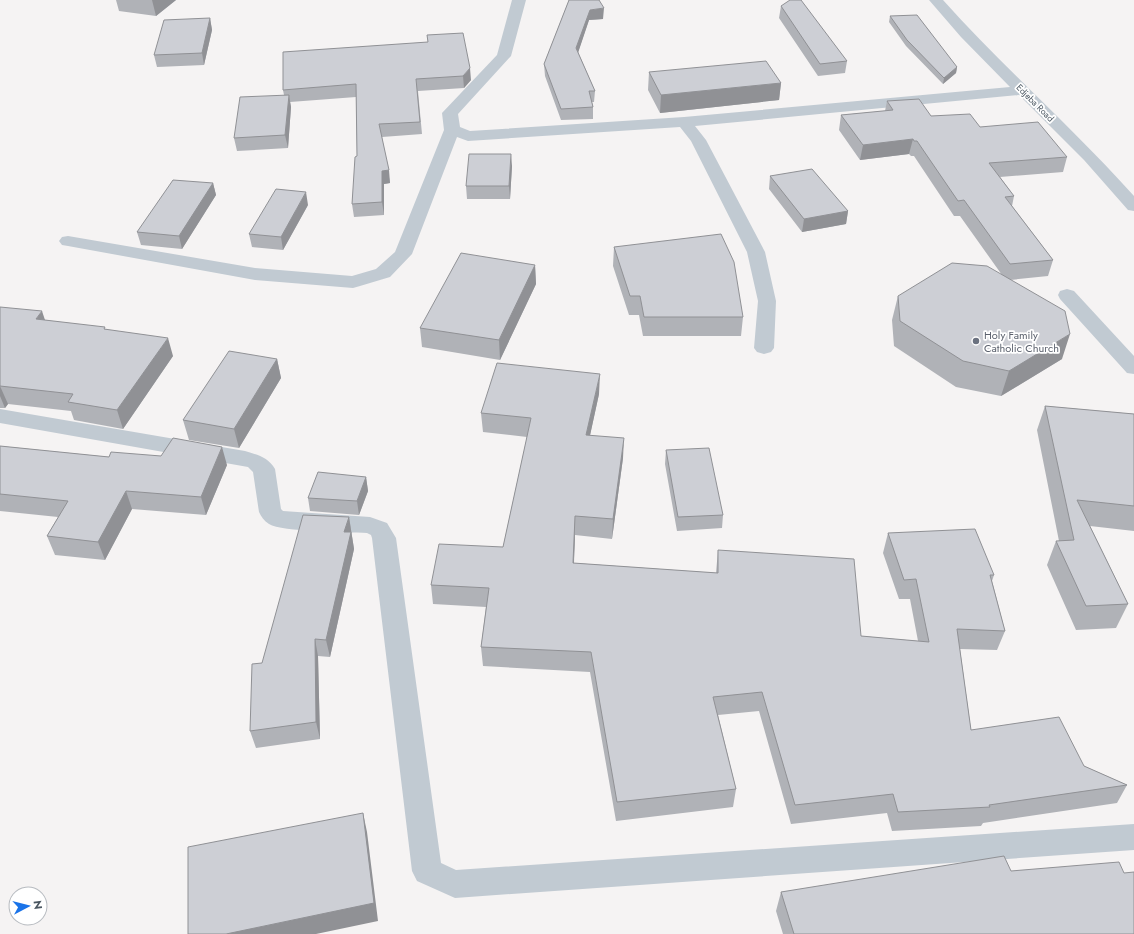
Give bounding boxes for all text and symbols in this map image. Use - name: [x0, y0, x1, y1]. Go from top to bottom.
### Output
- street label: Edjeba Road: [1014, 81, 1057, 124]
- place label: Holy Family Catholic Church: [984, 327, 1059, 356]
- marker: Holy Family Catholic Church: [971, 336, 981, 346]
- north arrow: [8, 886, 48, 926]
- text: N: [29, 899, 46, 910]

